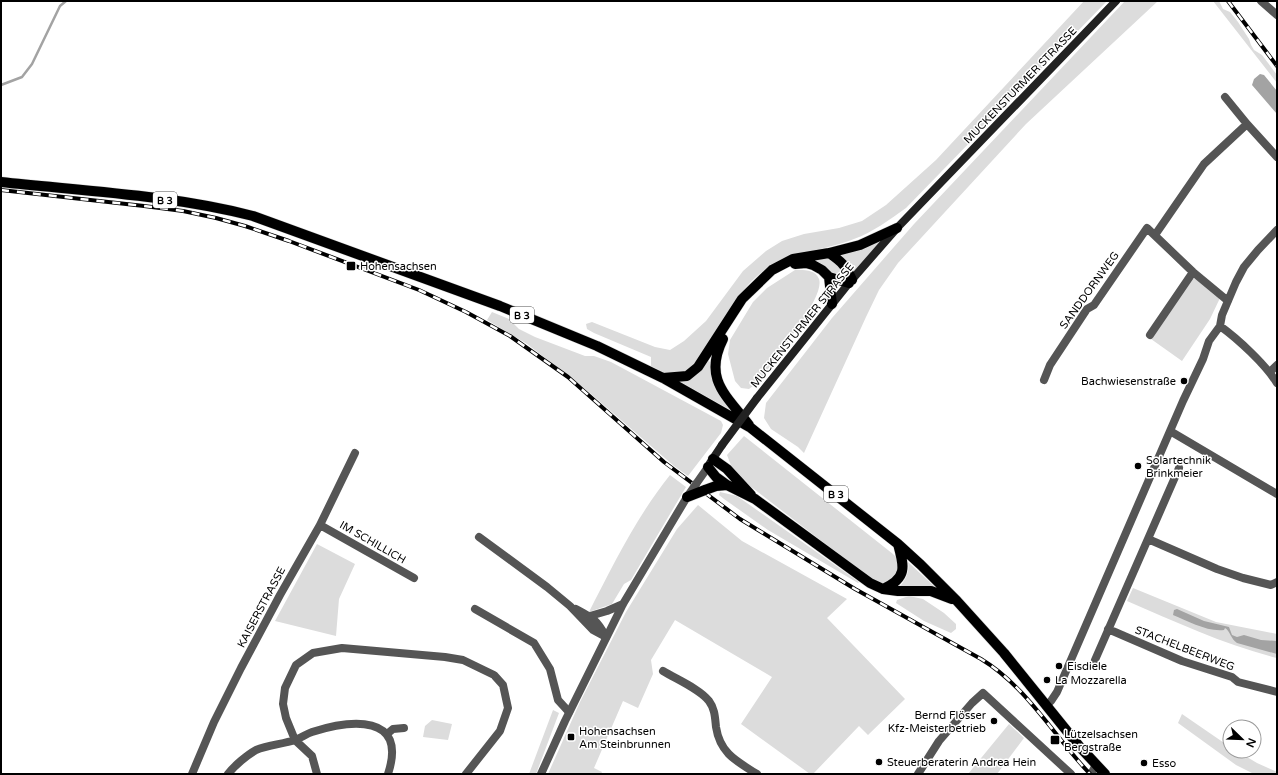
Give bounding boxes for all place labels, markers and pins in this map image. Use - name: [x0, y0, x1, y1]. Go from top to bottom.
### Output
- marker: Hohensachsen: [345, 260, 357, 272]
- place label: Hohensachsen: [360, 260, 437, 273]
- place label: Bachwiesenstraße: [1081, 375, 1176, 388]
- marker: Bachwiesenstraße: [1179, 376, 1189, 386]
- place label: Solartechnik Brinkmeier: [1146, 454, 1211, 480]
- marker: Solartechnik Brinkmeier: [1133, 461, 1143, 471]
- place label: Eisdiele: [1067, 660, 1107, 673]
- marker: Eisdiele: [1054, 661, 1064, 671]
- place label: La Mozzarella: [1055, 674, 1127, 687]
- marker: La Mozzarella: [1042, 675, 1052, 685]
- place label: Bernd Flösser Kfz-Meisterbetrieb: [888, 709, 987, 735]
- marker: Bernd Flösser Kfz-Meisterbetrieb: [989, 716, 999, 726]
- place label: Hohensachsen Am Steinbrunnen: [579, 725, 671, 751]
- place label: Lützelsachsen Bergstraße: [1064, 728, 1138, 754]
- marker: Hohensachsen Am Steinbrunnen: [566, 732, 576, 742]
- marker: Lützelsachsen Bergstraße: [1049, 734, 1061, 746]
- place label: Steuerberaterin Andrea Hein: [887, 756, 1036, 769]
- marker: Steuerberaterin Andrea Hein: [874, 757, 884, 767]
- place label: Esso: [1152, 757, 1177, 770]
- marker: Esso: [1139, 758, 1149, 768]

